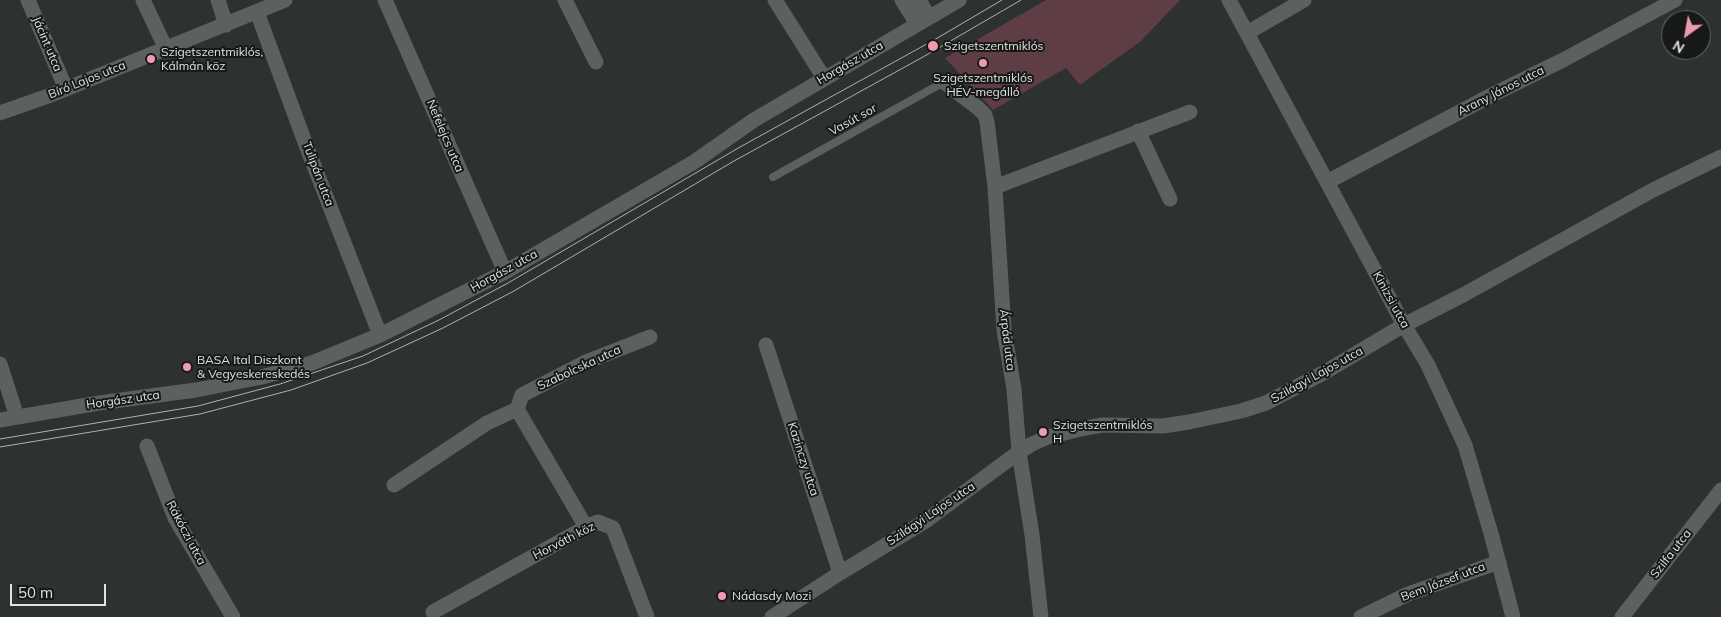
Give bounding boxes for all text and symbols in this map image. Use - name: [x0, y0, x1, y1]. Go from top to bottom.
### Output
- north arrow: [1661, 10, 1711, 60]
- street label: Jácint utca: [29, 14, 65, 74]
- text: N: [1669, 36, 1688, 57]
- street label: Horgász utca: [814, 38, 886, 88]
- marker: Szigetszentmiklós: [926, 39, 940, 53]
- place label: Szigetszentmiklós: [944, 39, 1044, 53]
- place label: Szigetszentmiklós, Kálmán köz: [161, 45, 263, 73]
- marker: Szigetszentmiklós, Kálmán köz: [145, 53, 157, 65]
- marker: Szigetszentmiklós HÉV-megálló: [977, 57, 989, 69]
- street label: Bíró Lajos utca: [46, 58, 128, 102]
- street label: Arany János utca: [1455, 63, 1547, 119]
- place label: Szigetszentmiklós HÉV-megálló: [933, 71, 1033, 99]
- street label: Nefelejcs utca: [423, 98, 467, 174]
- street label: Vasút sor: [827, 101, 879, 139]
- street label: Tulipán utca: [299, 140, 337, 208]
- street label: Horgász utca: [468, 247, 540, 295]
- street label: Kinizsi utca: [1370, 269, 1412, 331]
- street label: Árpád utca: [996, 308, 1018, 372]
- street label: Szabolcska utca: [535, 342, 623, 394]
- street label: Szilágyi Lajos utca: [1269, 344, 1365, 406]
- place label: BASA Ital Diszkont & Vegyeskereskedés: [197, 353, 310, 381]
- marker: BASA Ital Diszkont & Vegyeskereskedés: [181, 361, 193, 373]
- street label: Horgász utca: [85, 388, 161, 412]
- place label: Szigetszentmiklós H: [1053, 418, 1153, 446]
- street label: Kazinczy utca: [784, 420, 822, 498]
- marker: Szigetszentmiklós H: [1037, 426, 1049, 438]
- street label: Szilágyi Lajos utca: [884, 479, 978, 549]
- street label: Rákóczi utca: [163, 498, 209, 568]
- street label: Horváth köz: [531, 519, 597, 563]
- street label: Szilfa utca: [1648, 527, 1694, 581]
- street label: Bem József utca: [1399, 559, 1487, 605]
- scale bar: [12, 574, 109, 606]
- text: 50 m: [18, 583, 53, 602]
- place label: Nádasdy Mozi: [732, 589, 811, 603]
- marker: Nádasdy Mozi: [716, 590, 728, 602]

